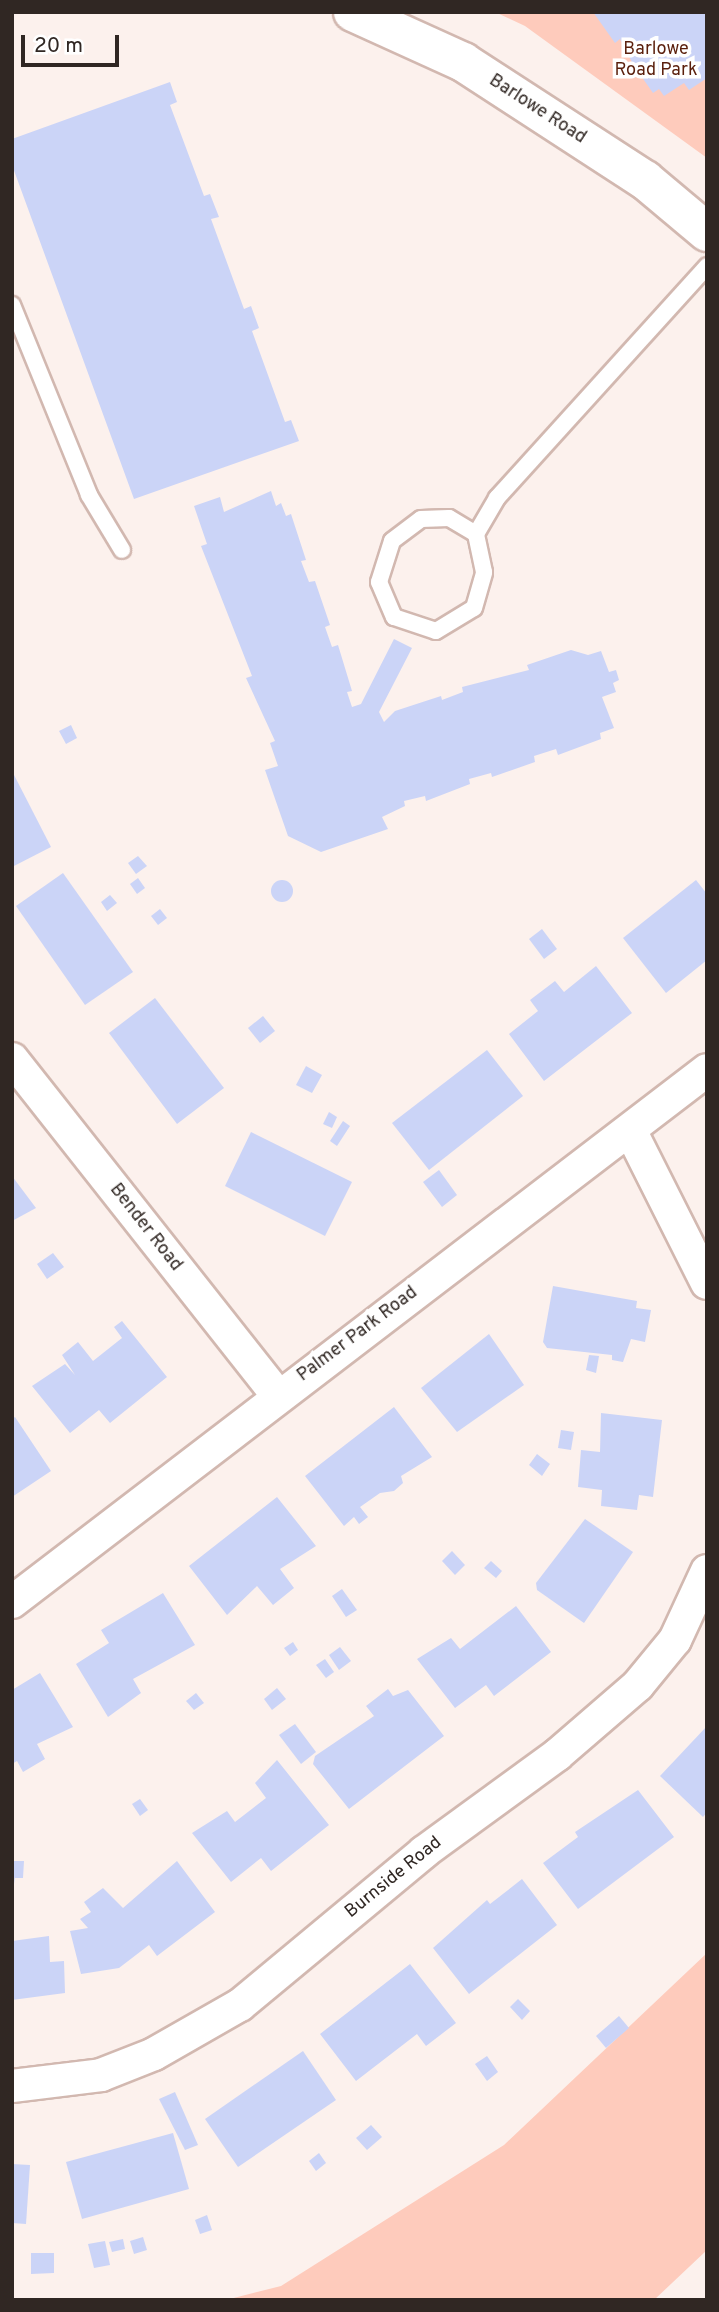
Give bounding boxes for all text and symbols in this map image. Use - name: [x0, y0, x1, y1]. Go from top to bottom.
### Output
- scale bar: [24, 21, 122, 65]
- text: 20 m: [34, 33, 83, 60]
- park label: Barlowe Road Park: [614, 40, 698, 82]
- street label: Barlowe Road: [484, 71, 590, 149]
- street label: Bender Road: [104, 1180, 186, 1276]
- street label: Palmer Park Road: [294, 1283, 422, 1387]
- street label: Burnside Road: [341, 1833, 447, 1923]

